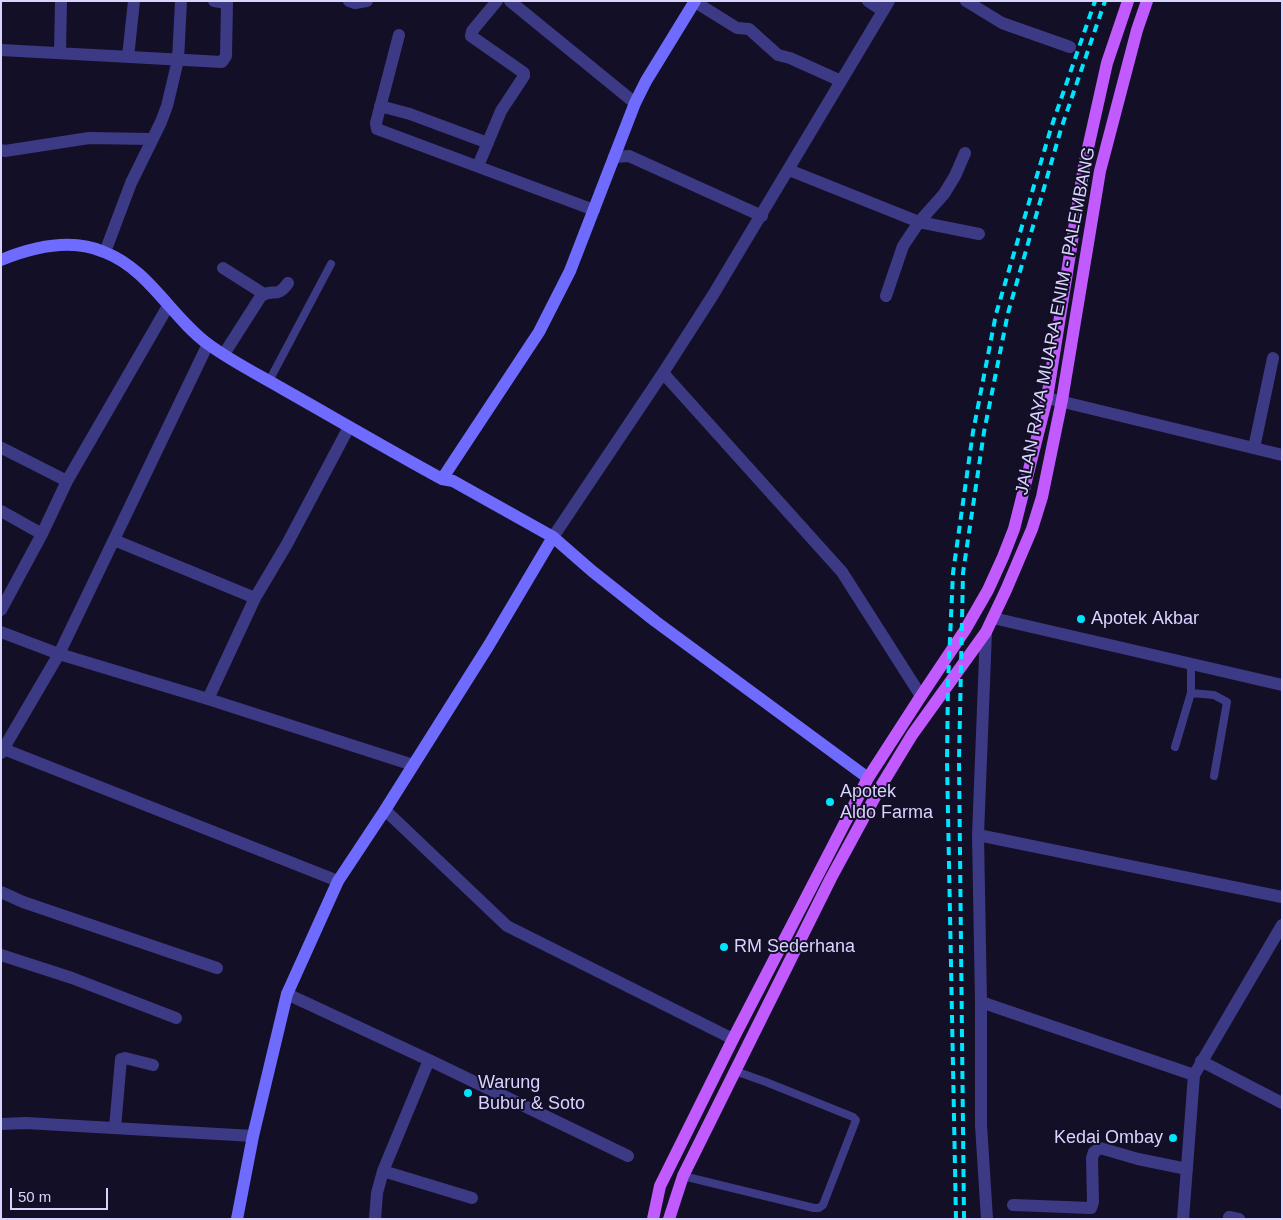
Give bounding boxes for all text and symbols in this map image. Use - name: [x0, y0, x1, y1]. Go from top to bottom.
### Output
- street label: JALAN RAYA MUARA ENIM - PALEMBANG: [1012, 145, 1100, 497]
- place label: Apotek Akbar: [1091, 608, 1199, 630]
- marker: Apotek Akbar: [1075, 613, 1087, 625]
- place label: Apotek Aldo Farma: [840, 781, 933, 824]
- marker: Apotek Aldo Farma: [824, 796, 836, 808]
- place label: RM Sederhana: [734, 936, 855, 958]
- marker: RM Sederhana: [718, 941, 730, 953]
- place label: Warung Bubur & Soto: [478, 1072, 585, 1114]
- marker: Warung Bubur & Soto: [462, 1087, 474, 1099]
- place label: Kedai Ombay: [1054, 1127, 1163, 1149]
- marker: Kedai Ombay: [1167, 1132, 1179, 1144]
- scale bar: [12, 1178, 110, 1210]
- text: 50 m: [18, 1188, 51, 1205]

